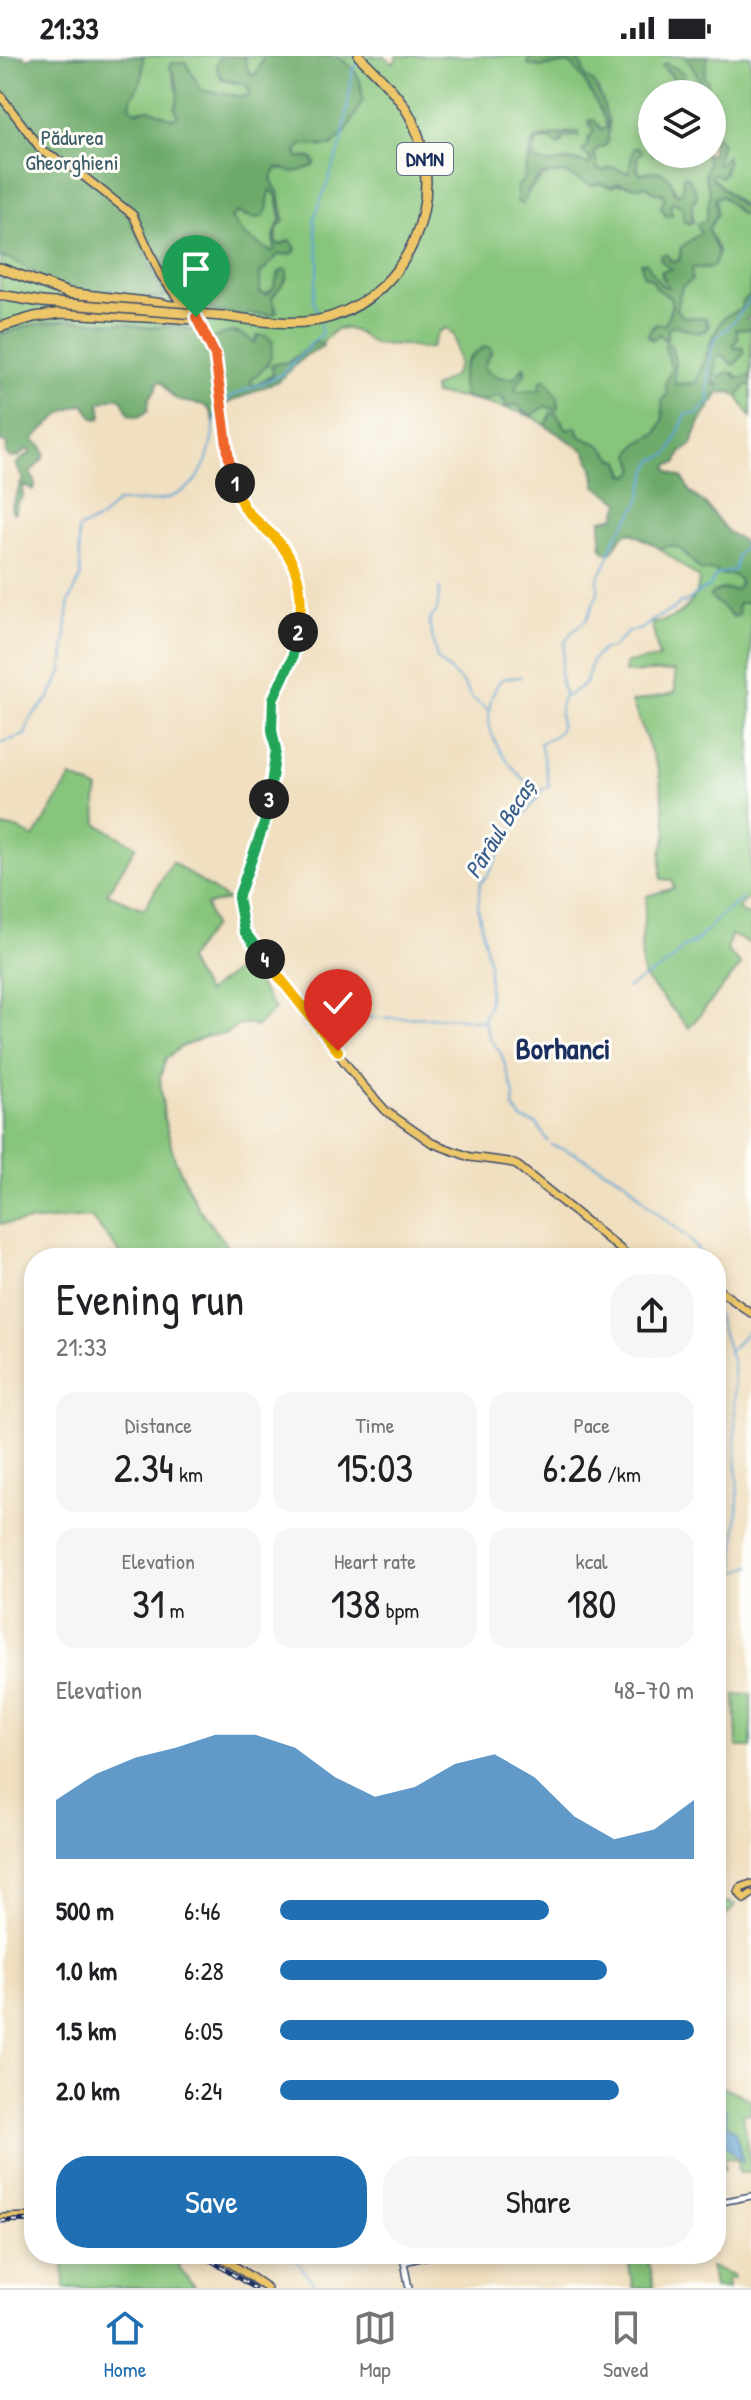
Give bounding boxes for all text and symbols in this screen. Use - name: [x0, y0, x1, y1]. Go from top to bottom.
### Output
- text: 21:33: [40, 8, 99, 48]
- map controls: [638, 80, 726, 168]
- button: layers: [638, 80, 726, 168]
- park label: Pădurea Gheorghieni: [25, 122, 119, 177]
- road number: DN1N: [397, 143, 453, 175]
- pin: [162, 235, 230, 317]
- icon: arrive: [174, 247, 218, 291]
- pin: 1: [215, 463, 255, 503]
- text: 1: [231, 468, 239, 498]
- pin: 2: [278, 612, 318, 652]
- text: 2: [293, 617, 303, 647]
- water label: Pârâul Becaș: [456, 771, 544, 884]
- pin: 3: [249, 779, 289, 819]
- text: 3: [264, 784, 274, 814]
- pin: 4: [245, 939, 285, 979]
- text: 4: [261, 944, 269, 974]
- pin: [304, 969, 372, 1051]
- icon: check: [316, 981, 360, 1025]
- district label: Borhanci: [515, 1028, 611, 1068]
- text: Evening run: [56, 1269, 244, 1329]
- button: share: [610, 1274, 694, 1358]
- text: 21:33: [56, 1329, 107, 1364]
- text: Distance: [125, 1410, 192, 1440]
- text: Time: [356, 1410, 394, 1440]
- text: Pace: [573, 1410, 610, 1440]
- text: 2.34: [114, 1440, 174, 1494]
- text: 15:03: [337, 1440, 413, 1494]
- text: 6:26: [542, 1440, 602, 1494]
- text: km: [174, 1459, 203, 1489]
- text: /km: [602, 1459, 641, 1489]
- text: Elevation: [122, 1546, 195, 1576]
- text: Heart rate: [334, 1546, 416, 1576]
- text: kcal: [576, 1546, 608, 1576]
- text: 31: [132, 1576, 165, 1630]
- text: 138: [331, 1576, 381, 1630]
- text: 180: [567, 1576, 617, 1630]
- text: m: [165, 1595, 185, 1625]
- text: bpm: [381, 1595, 419, 1625]
- text: Elevation: [56, 1672, 142, 1707]
- text: 48–70 m: [614, 1672, 694, 1707]
- text: 500 m: [56, 1893, 114, 1928]
- text: 6:46: [184, 1893, 221, 1928]
- text: 1.0 km: [56, 1953, 117, 1988]
- text: 6:28: [184, 1953, 224, 1988]
- text: 1.5 km: [56, 2013, 116, 2048]
- text: 6:05: [184, 2013, 223, 2048]
- text: 2.0 km: [56, 2073, 120, 2108]
- text: 6:24: [184, 2073, 222, 2108]
- button: Save: [56, 2156, 367, 2248]
- button: Share: [383, 2156, 694, 2248]
- tab: Home: [103, 2306, 147, 2384]
- tab: Map: [353, 2306, 397, 2384]
- tab: Saved: [603, 2306, 648, 2384]

